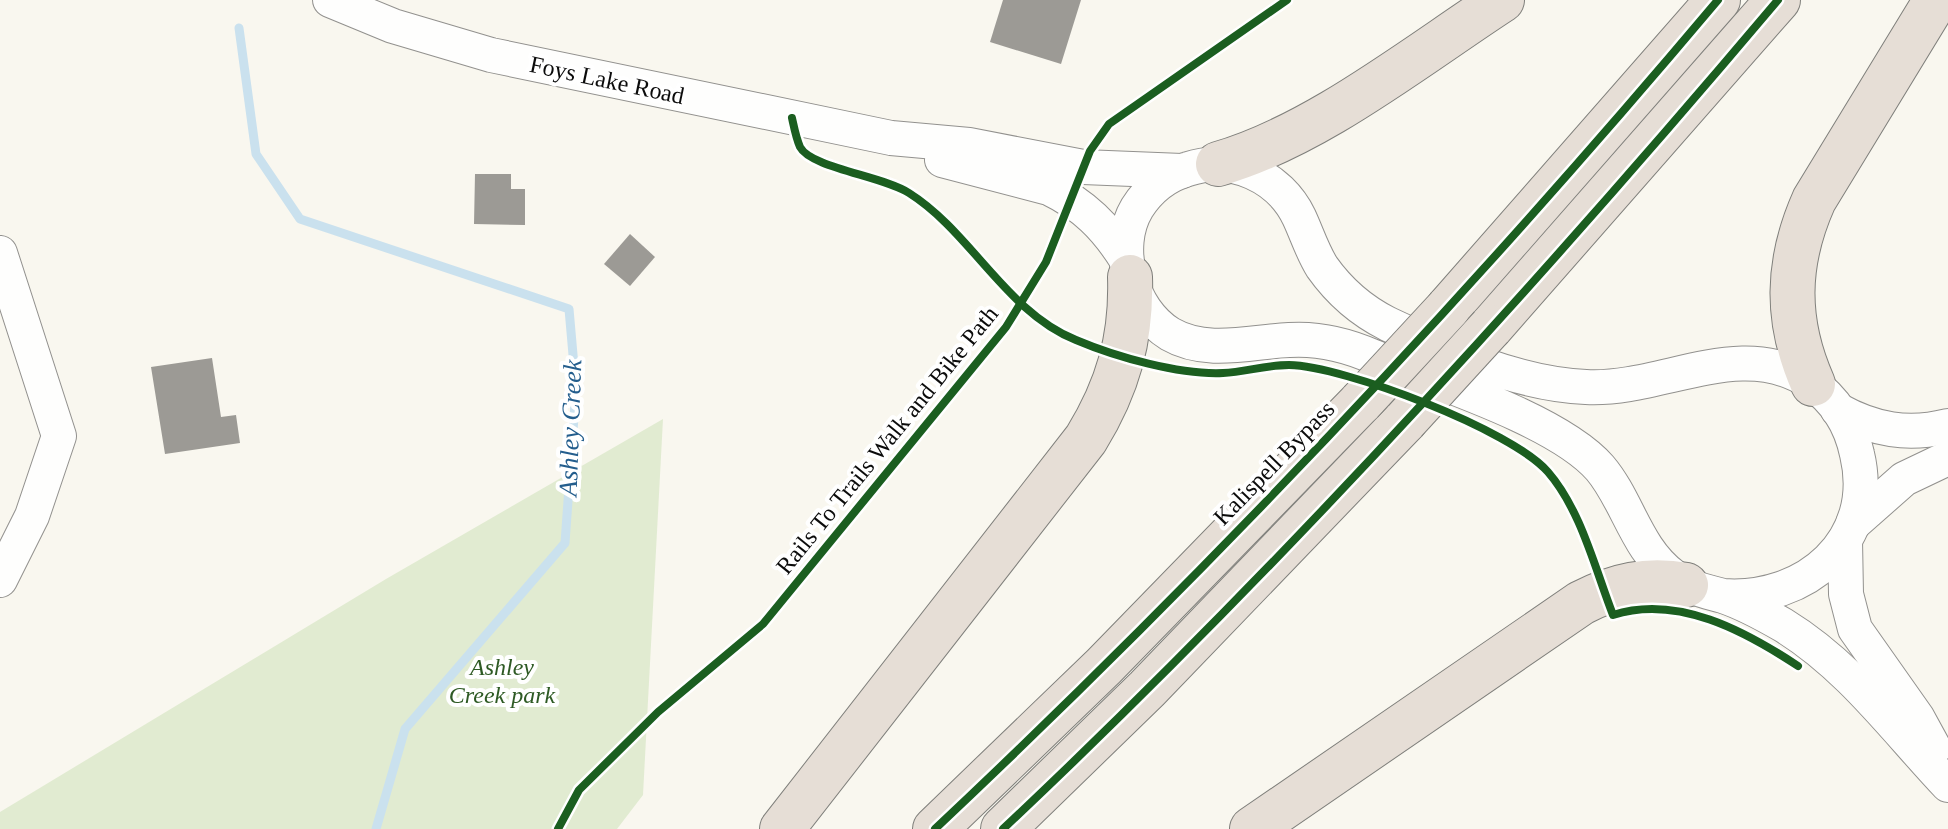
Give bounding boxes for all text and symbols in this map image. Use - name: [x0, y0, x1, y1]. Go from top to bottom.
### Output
- street label: Foys Lake Road: [527, 51, 687, 109]
- street label: Rails To Trails Walk and Bike Path: [771, 301, 1003, 579]
- water label: Ashley Creek: [554, 359, 587, 499]
- street label: Kalispell Bypass: [1208, 396, 1340, 530]
- park label: Ashley Creek park: [449, 654, 556, 708]

